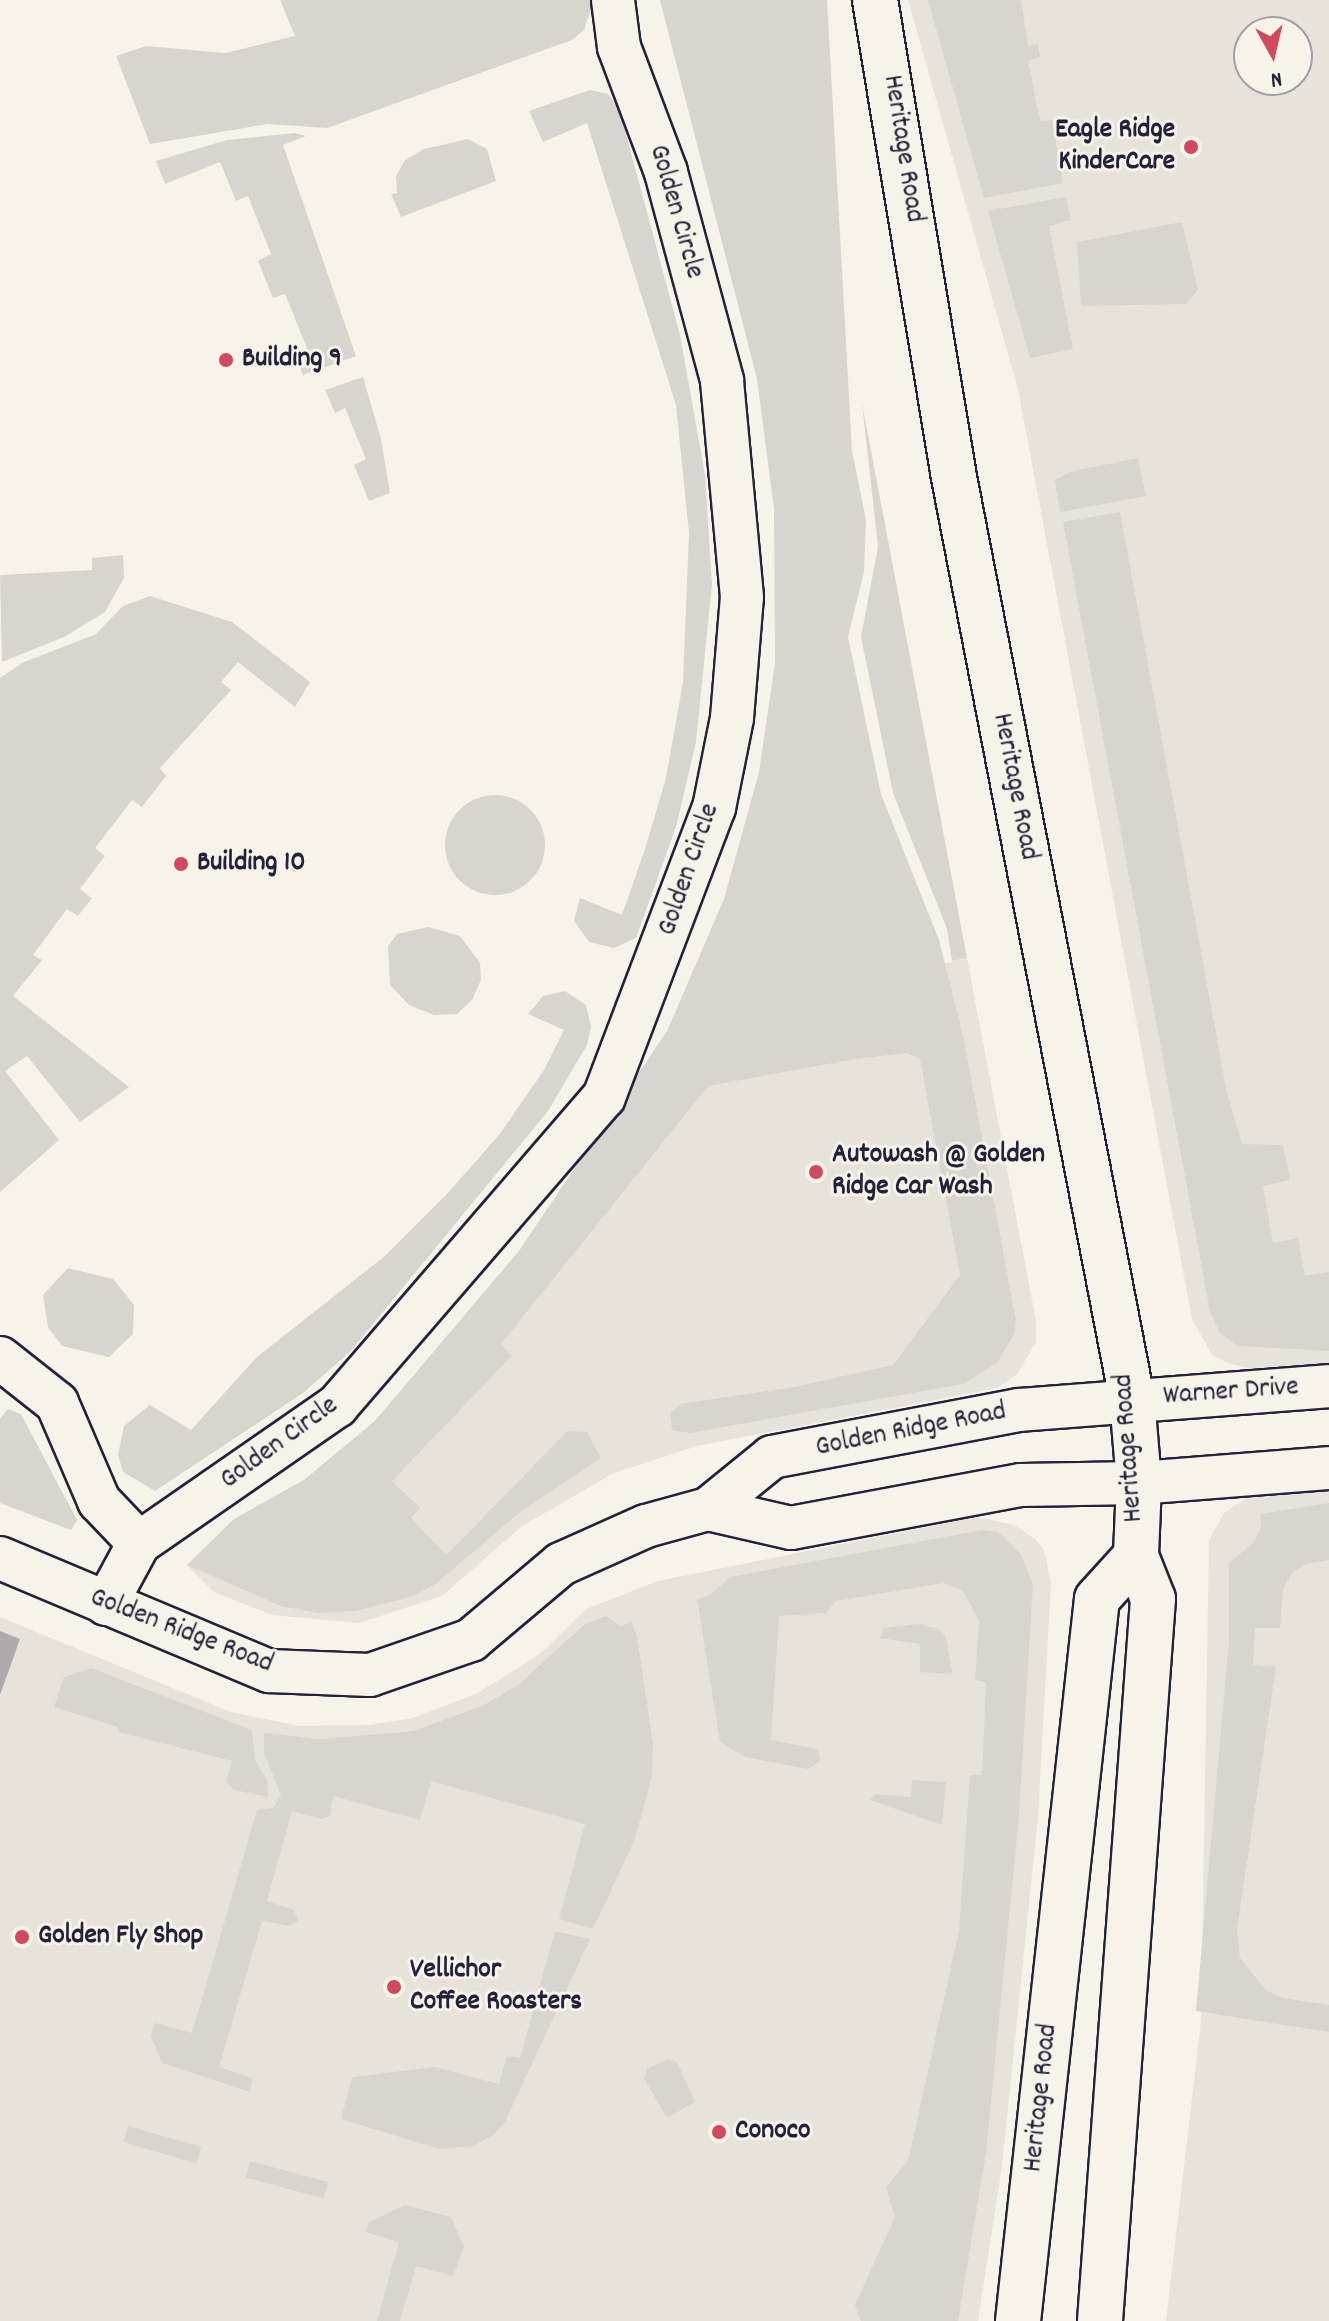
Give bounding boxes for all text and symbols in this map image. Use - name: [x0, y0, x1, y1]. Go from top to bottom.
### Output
- north arrow: [1233, 16, 1313, 96]
- text: N: [1269, 62, 1284, 94]
- street label: Heritage Road: [874, 73, 930, 225]
- place label: Eagle Ridge KinderCare: [1055, 114, 1175, 180]
- marker: Eagle Ridge KinderCare: [1182, 138, 1200, 156]
- street label: Golden Circle: [640, 141, 710, 283]
- place label: Building 9: [242, 343, 342, 377]
- marker: Building 9: [217, 351, 235, 369]
- street label: Heritage Road: [983, 711, 1045, 863]
- street label: Golden Circle: [652, 799, 728, 941]
- place label: Building 10: [197, 847, 305, 881]
- marker: Building 10: [172, 855, 190, 873]
- place label: Autowash @ Golden Ridge Car Wash: [832, 1139, 1045, 1205]
- marker: Autowash @ Golden Ridge Car Wash: [807, 1163, 825, 1181]
- street label: Warner Drive: [1162, 1372, 1300, 1414]
- street label: Heritage Road: [1108, 1373, 1152, 1523]
- street label: Golden Circle: [214, 1390, 346, 1498]
- street label: Golden Ridge Road: [813, 1396, 1009, 1466]
- street label: Golden Ridge Road: [85, 1582, 277, 1682]
- place label: Golden Fly Shop: [38, 1920, 204, 1954]
- marker: Golden Fly Shop: [13, 1928, 31, 1946]
- place label: Vellichor Coffee Roasters: [410, 1954, 582, 2020]
- marker: Vellichor Coffee Roasters: [385, 1978, 403, 1996]
- street label: Heritage Road: [1018, 2022, 1066, 2174]
- place label: Conoco: [735, 2115, 810, 2149]
- marker: Conoco: [710, 2123, 728, 2141]

